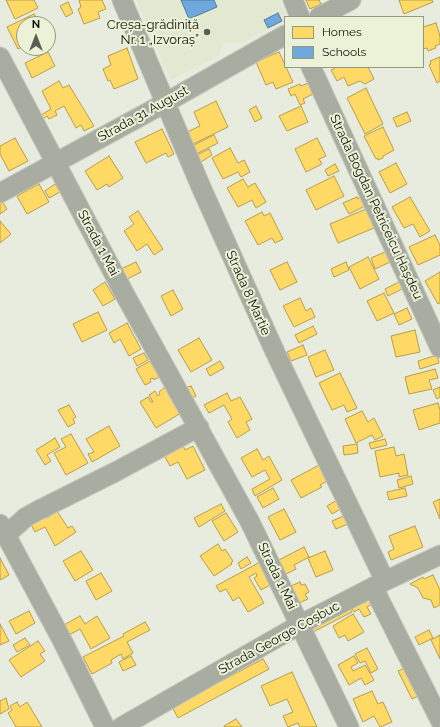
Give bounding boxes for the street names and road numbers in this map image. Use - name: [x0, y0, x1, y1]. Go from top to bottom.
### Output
- street label: Strada 31 August: [95, 83, 191, 145]
- street label: Strada Bogdan Petriceicu Hașdeu: [326, 112, 426, 302]
- street label: Strada 1 Mai: [74, 207, 122, 279]
- street label: Strada 8 Martie: [222, 248, 274, 338]
- street label: Strada 1 Mai: [254, 540, 300, 612]
- street label: Strada George Coșbuc: [216, 598, 342, 678]

